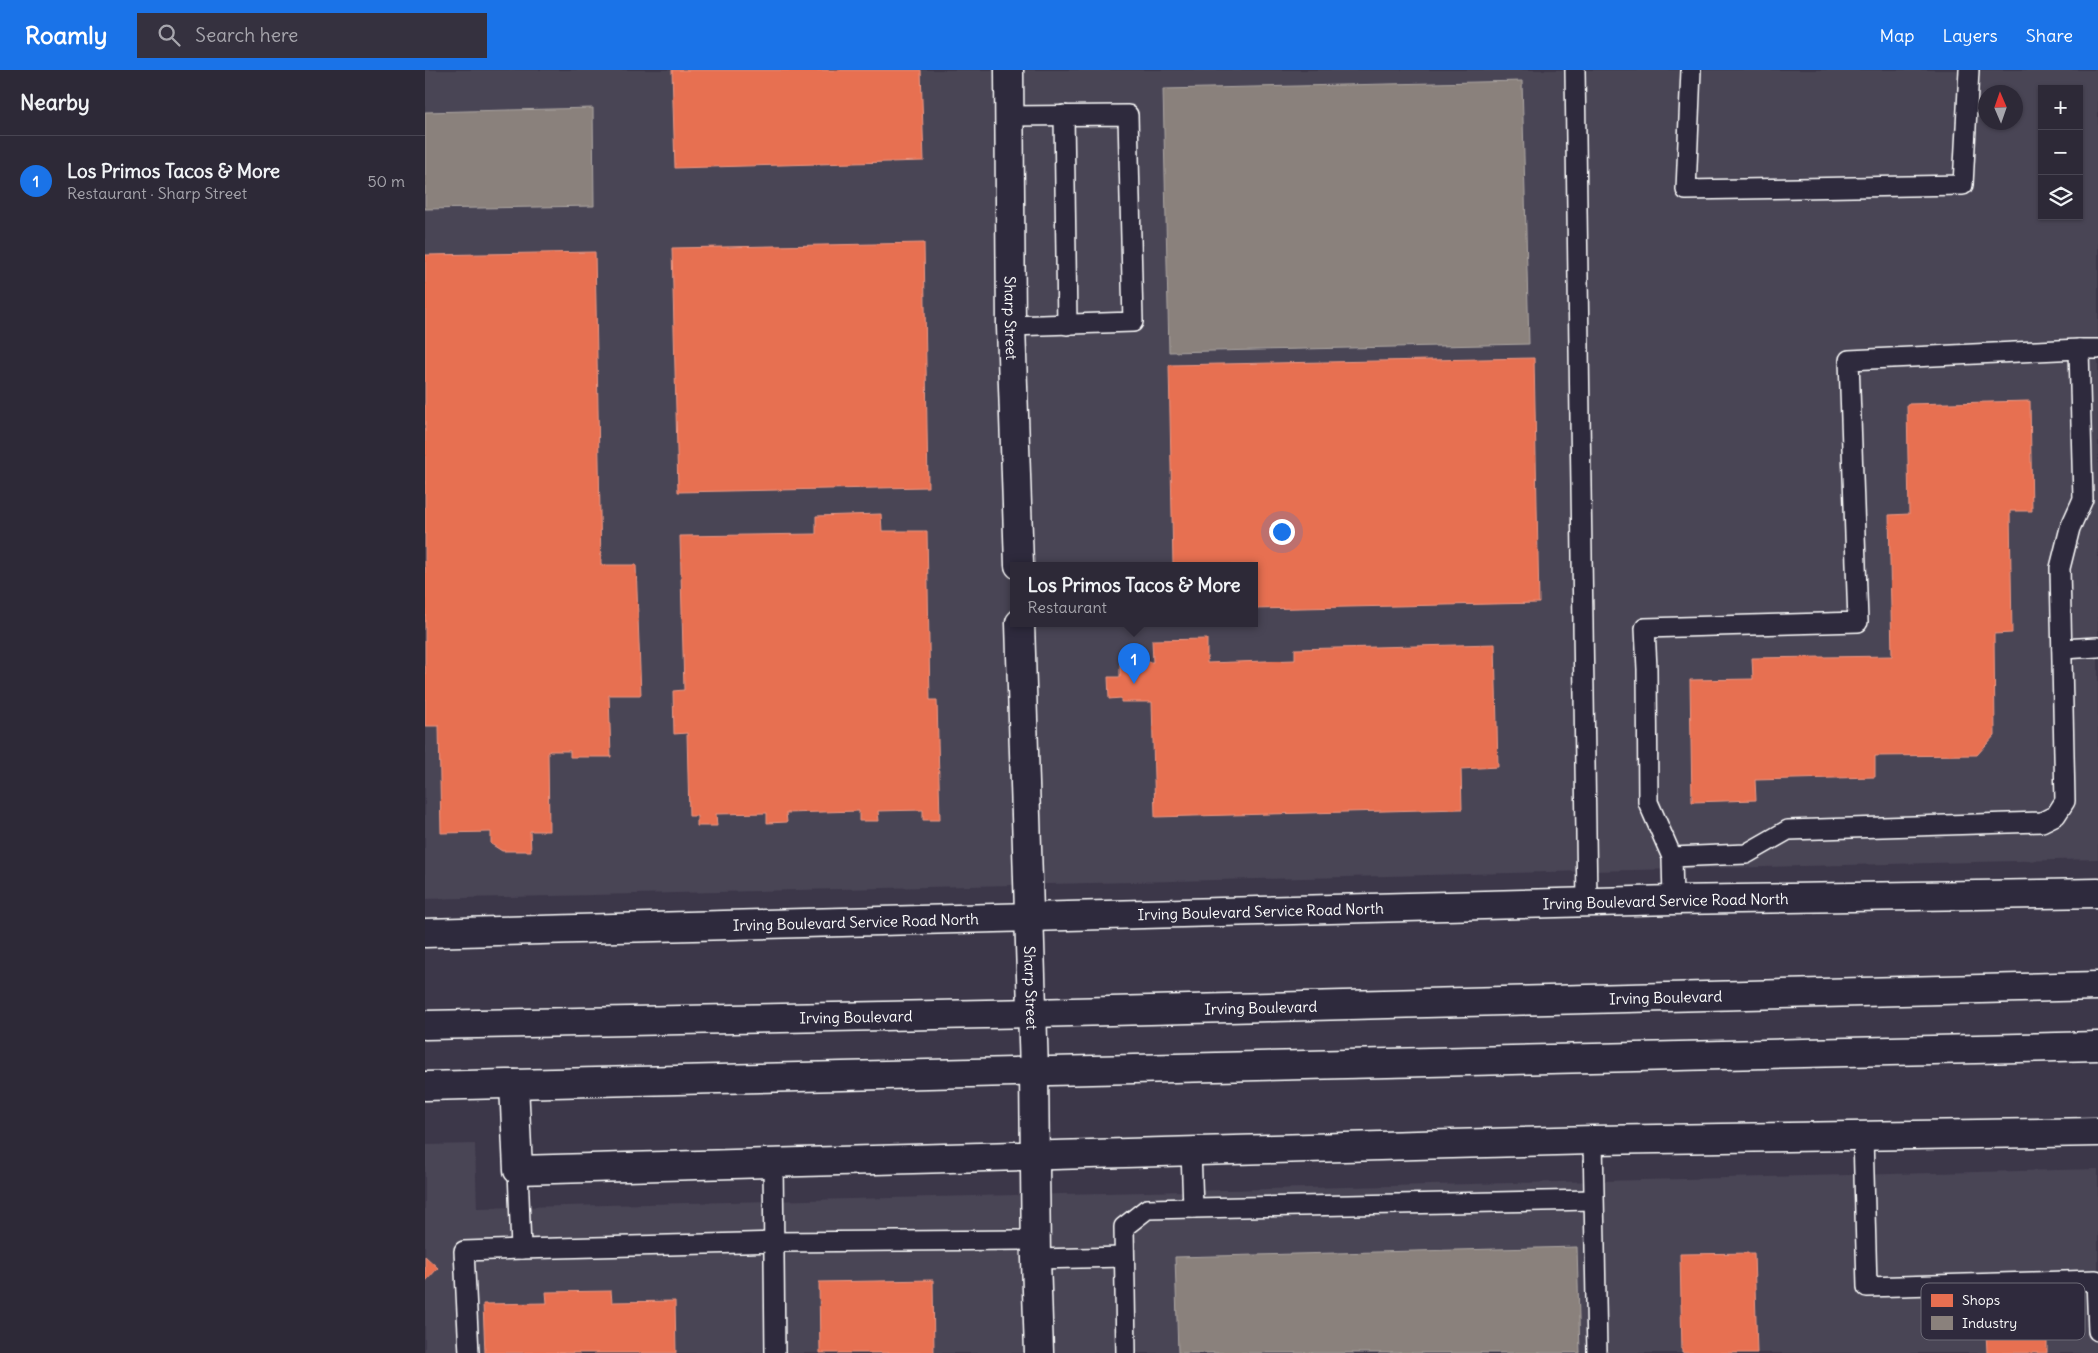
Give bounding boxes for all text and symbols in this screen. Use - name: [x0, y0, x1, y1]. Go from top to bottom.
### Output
- search box: [137, 13, 487, 58]
- text: Roamly: [25, 20, 107, 50]
- icon: search: [155, 21, 183, 49]
- text: Search here: [195, 23, 298, 47]
- text: Map: [1879, 24, 1914, 47]
- text: Layers: [1942, 24, 1998, 47]
- text: Share: [2026, 24, 2073, 47]
- north arrow: [1978, 85, 2023, 130]
- map controls: [2038, 85, 2083, 220]
- button: +: [2038, 85, 2083, 130]
- text: Nearby: [20, 89, 90, 116]
- button: −: [2038, 130, 2083, 175]
- text: Los Primos Tacos & More: [67, 159, 280, 183]
- text: 1: [33, 171, 39, 191]
- text: 50 m: [367, 171, 405, 191]
- button: layers: [2038, 175, 2083, 220]
- text: Restaurant · Sharp Street: [67, 183, 247, 203]
- street label: Sharp Street: [1001, 276, 1022, 360]
- your location: [1269, 519, 1295, 545]
- popup: [1010, 562, 1258, 627]
- text: Los Primos Tacos & More: [1027, 573, 1241, 597]
- text: Restaurant: [1027, 597, 1107, 617]
- pin: 1: [1118, 643, 1150, 684]
- street label: Irving Boulevard Service Road North: [1542, 889, 1789, 913]
- street label: Irving Boulevard Service Road North: [1137, 898, 1384, 924]
- street label: Irving Boulevard Service Road North: [733, 909, 979, 934]
- street label: Sharp Street: [1021, 946, 1042, 1030]
- street label: Irving Boulevard: [1609, 986, 1723, 1008]
- street label: Irving Boulevard: [1204, 996, 1318, 1018]
- street label: Irving Boulevard: [799, 1006, 913, 1027]
- legend: [1921, 1283, 2085, 1340]
- text: Shops: [1962, 1291, 2000, 1309]
- text: Industry: [1962, 1314, 2017, 1332]

